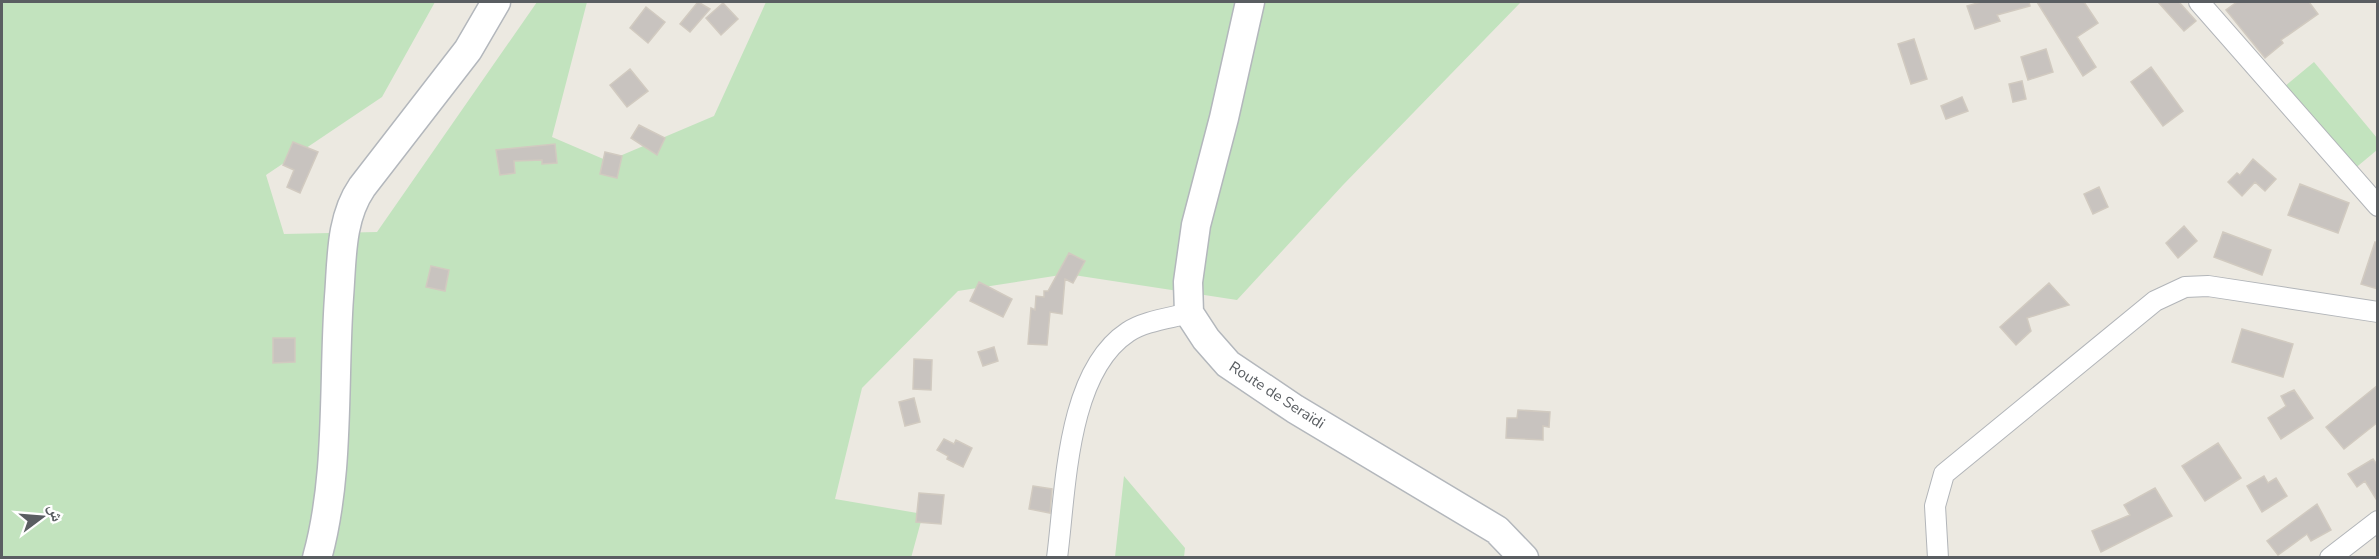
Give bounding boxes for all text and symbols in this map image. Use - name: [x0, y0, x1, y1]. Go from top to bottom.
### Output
- street label: Route de Seraïdi: [1225, 357, 1329, 433]
- north arrow: [12, 487, 72, 547]
- text: ش: [43, 502, 68, 524]

